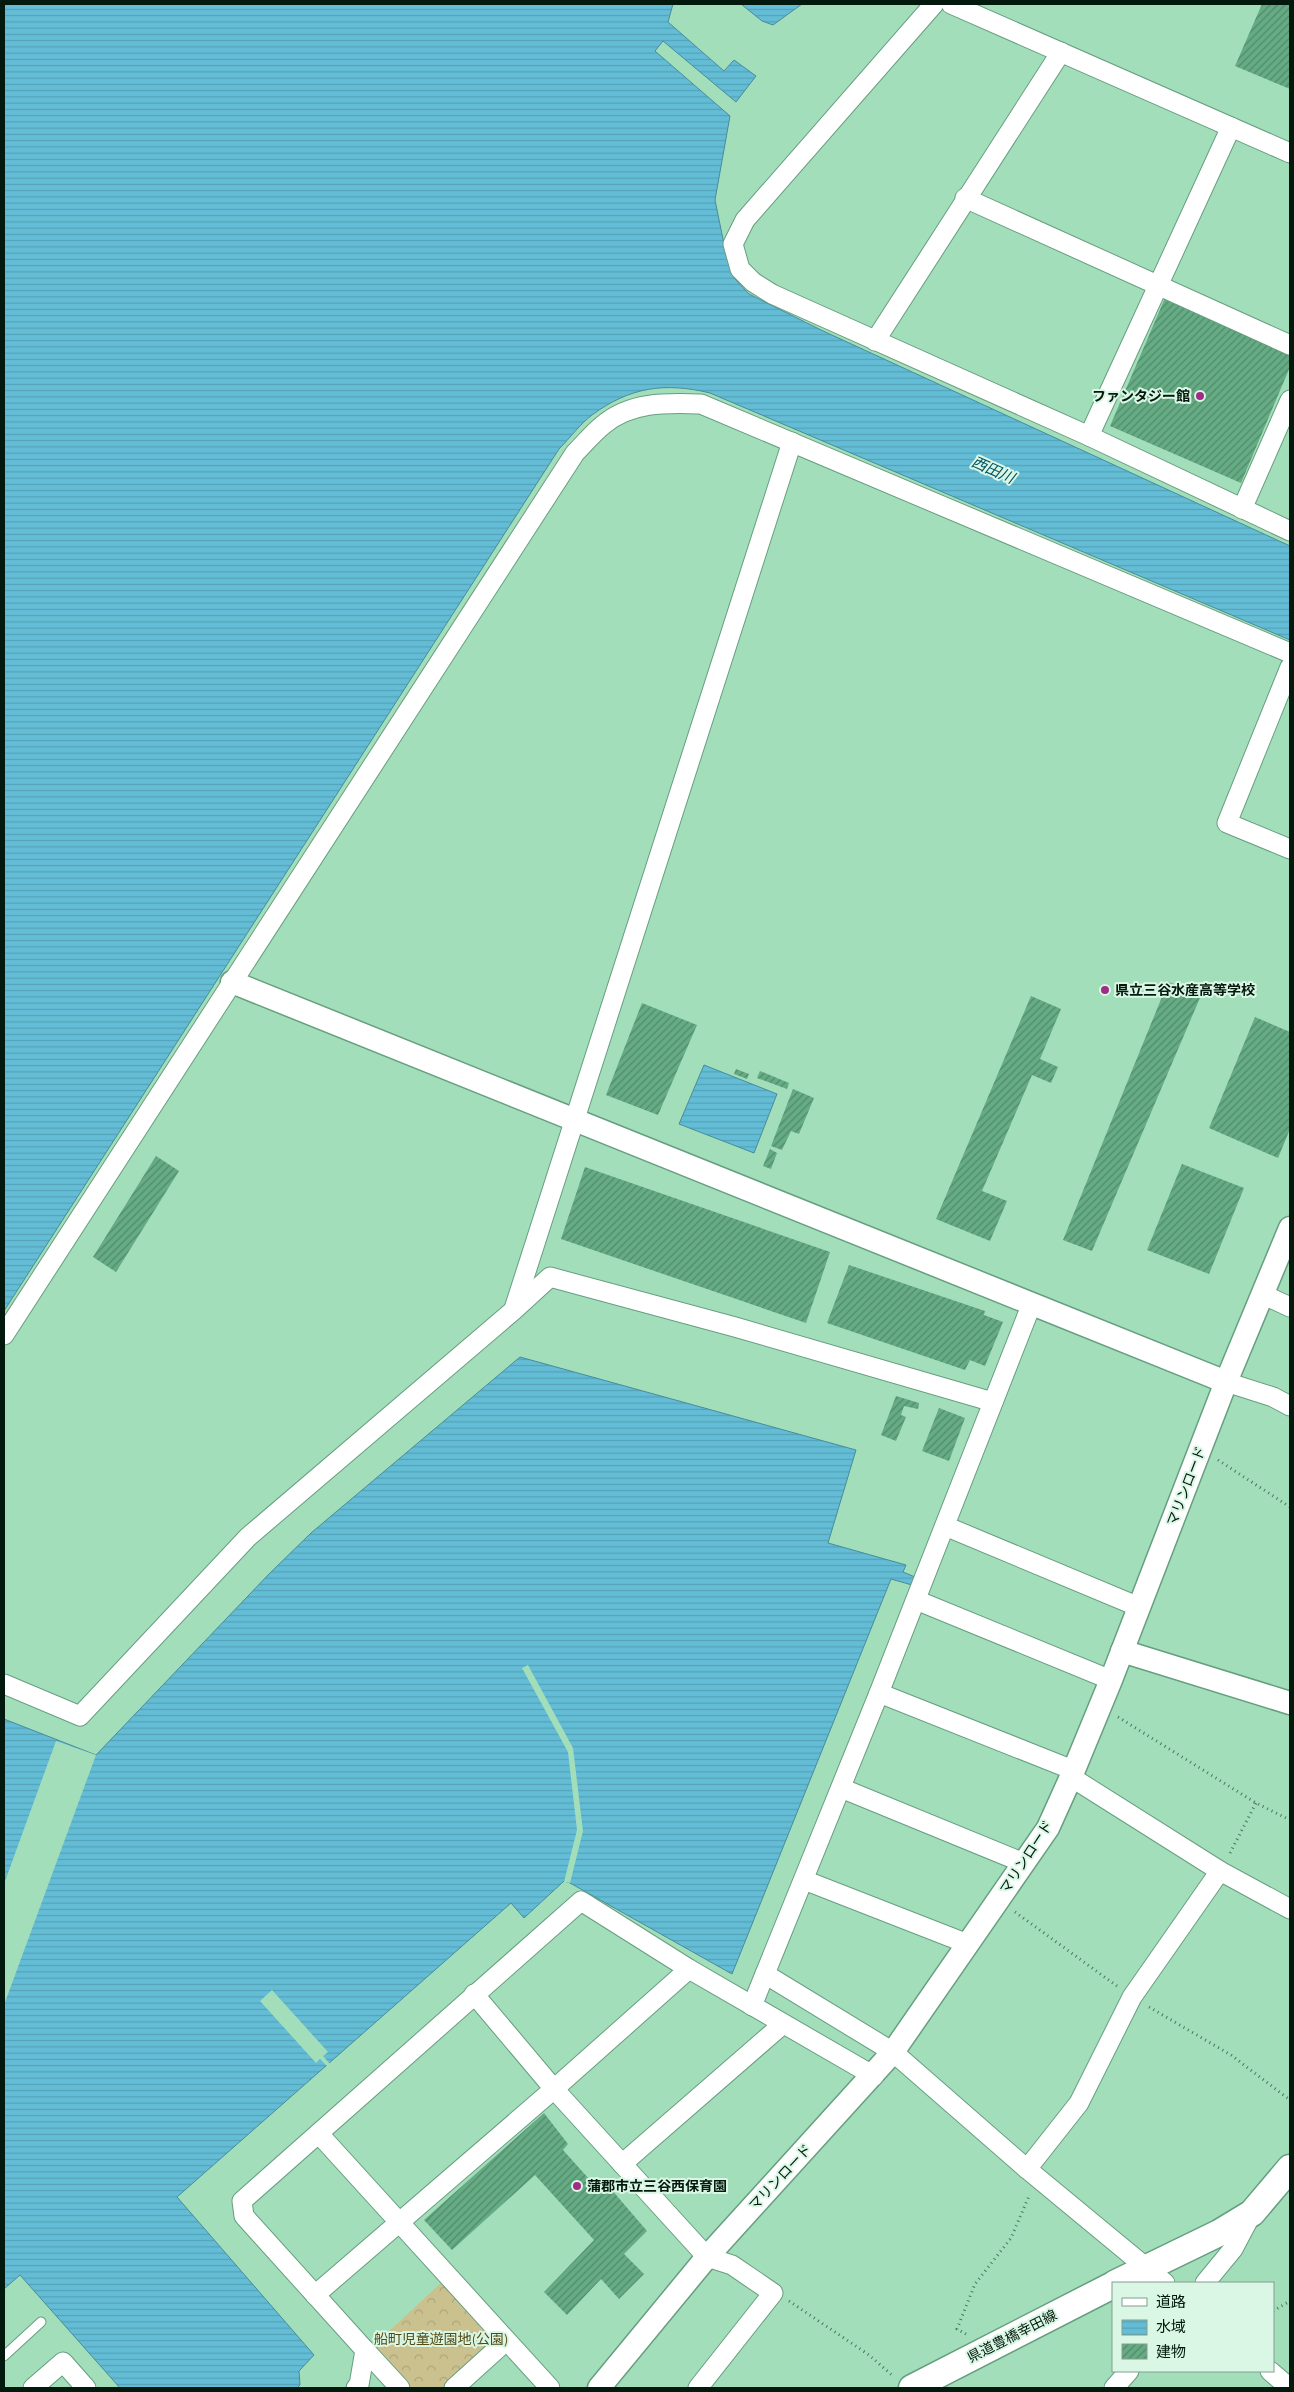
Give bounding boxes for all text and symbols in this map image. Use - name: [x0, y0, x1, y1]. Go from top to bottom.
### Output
- place label: ファンタジー館: [1092, 387, 1190, 407]
- marker: ファンタジー館: [1194, 390, 1206, 402]
- water label: 西田川: [968, 452, 1019, 490]
- place label: 県立三谷水産高等学校: [1115, 981, 1255, 1001]
- marker: 県立三谷水産高等学校: [1099, 984, 1111, 996]
- street label: マリンロード: [1163, 1444, 1211, 1529]
- street label: マリンロード: [996, 1817, 1058, 1898]
- street label: マリンロード: [745, 2140, 817, 2215]
- place label: 蒲郡市立三谷西保育園: [587, 2177, 727, 2197]
- marker: 蒲郡市立三谷西保育園: [571, 2180, 583, 2192]
- legend: [1112, 2282, 1274, 2372]
- text: 道路: [1156, 2292, 1186, 2313]
- street label: 県道豊橋幸田線: [964, 2306, 1061, 2368]
- text: 水域: [1156, 2317, 1186, 2338]
- park label: 船町児童遊園地(公園): [374, 2330, 508, 2350]
- text: 建物: [1156, 2342, 1186, 2363]

